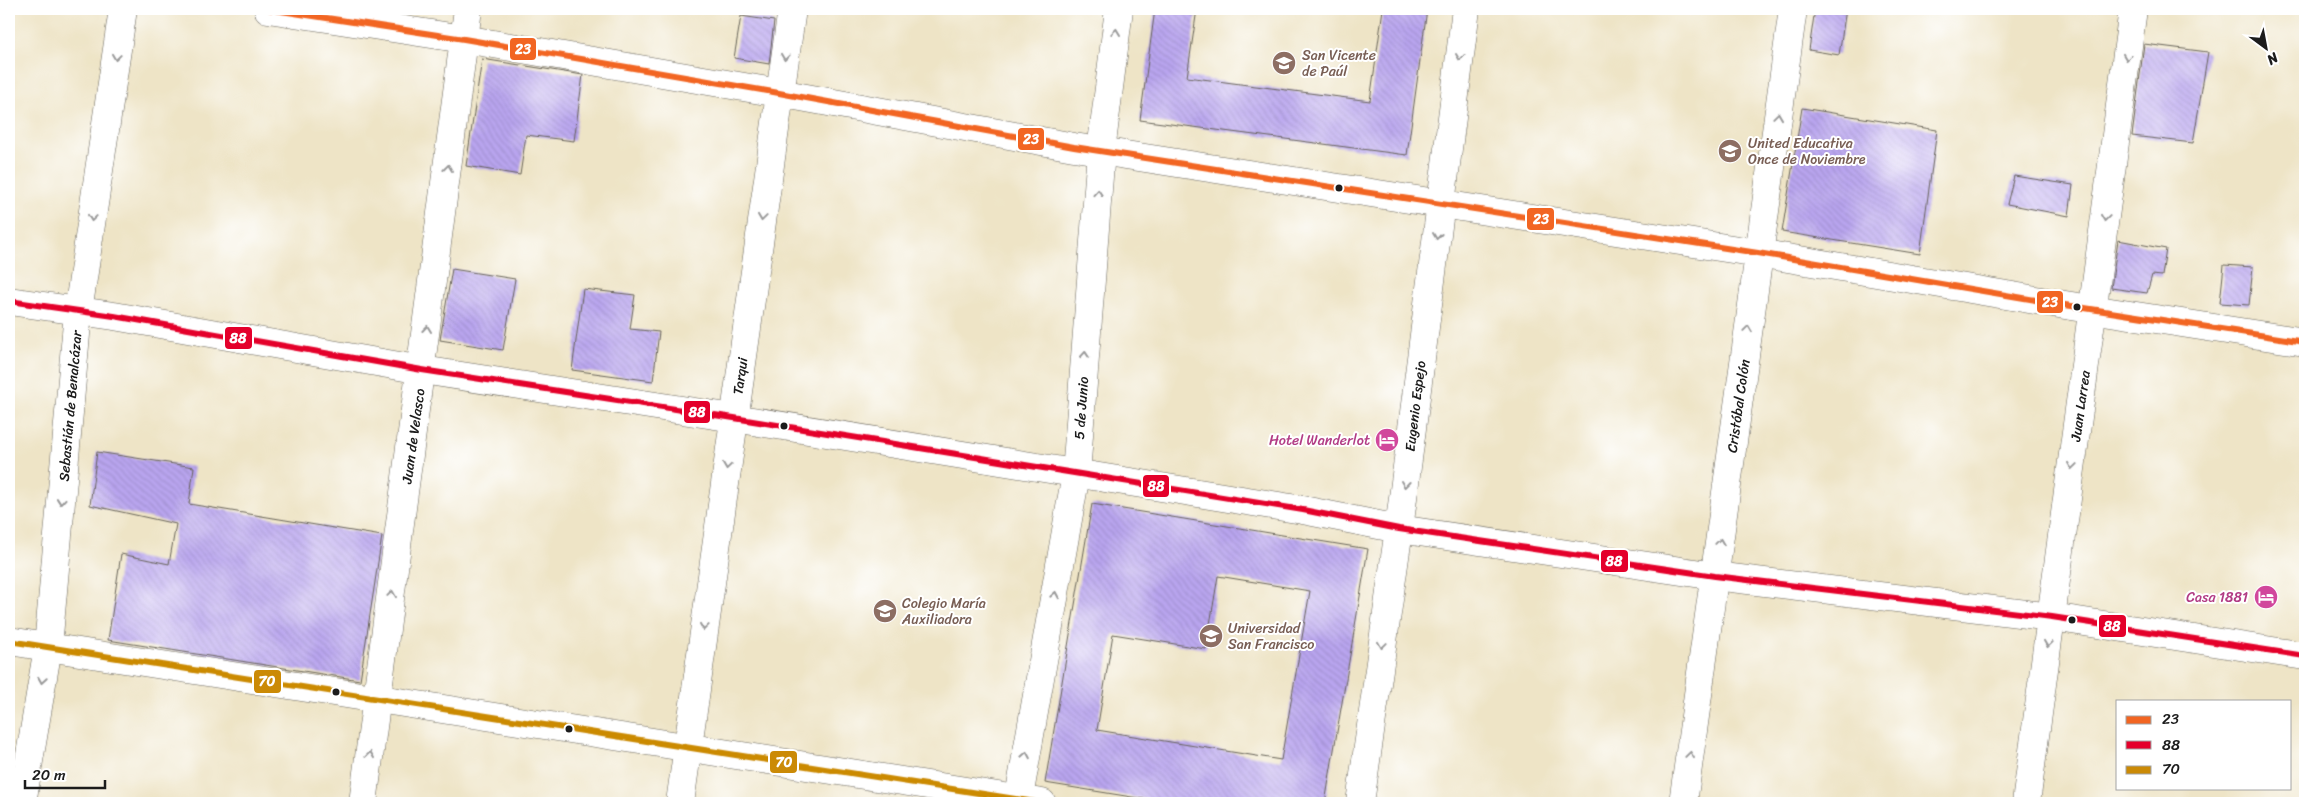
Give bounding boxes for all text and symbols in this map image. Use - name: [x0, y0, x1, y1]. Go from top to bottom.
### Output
- north arrow: [2242, 22, 2292, 72]
- one-way arrow: [1110, 28, 1121, 36]
- line badge: 23: [509, 37, 537, 61]
- text: 23: [514, 37, 531, 62]
- place label: San Vicente de Paúl: [1302, 43, 1376, 84]
- text: N: [2262, 45, 2284, 72]
- school or university icon: San Vicente de Paúl: [1271, 50, 1297, 76]
- one-way arrow: [111, 53, 122, 61]
- one-way arrow: [780, 53, 790, 61]
- one-way arrow: [1455, 53, 1465, 61]
- one-way arrow: [2122, 53, 2133, 61]
- one-way arrow: [1772, 112, 1783, 120]
- line badge: 23: [1017, 127, 1045, 151]
- text: 23: [1022, 127, 1039, 152]
- place label: United Educativa Once de Noviembre: [1748, 131, 1866, 172]
- school or university icon: United Educativa Once de Noviembre: [1717, 138, 1743, 164]
- one-way arrow: [442, 163, 452, 172]
- unlabelled marker: [1334, 183, 1344, 193]
- one-way arrow: [1092, 189, 1103, 197]
- line badge: 23: [1526, 207, 1555, 231]
- text: 23: [1532, 207, 1549, 232]
- one-way arrow: [87, 214, 98, 222]
- one-way arrow: [757, 214, 768, 222]
- one-way arrow: [2100, 214, 2111, 222]
- one-way arrow: [1432, 231, 1442, 240]
- line badge: 23: [2036, 290, 2064, 314]
- text: 23: [2041, 290, 2058, 315]
- unlabelled marker: [2072, 302, 2082, 312]
- one-way arrow: [421, 324, 432, 332]
- one-way arrow: [1742, 325, 1753, 333]
- line badge: 88: [224, 326, 253, 350]
- text: 88: [229, 326, 247, 351]
- street label: Sebastián de Benalcázar: [51, 328, 90, 482]
- one-way arrow: [1080, 351, 1091, 359]
- street label: Tarqui: [726, 355, 756, 396]
- street label: Cristóbal Colón: [1720, 357, 1757, 454]
- street label: Eugenio Espejo: [1398, 359, 1433, 453]
- street label: Juan Larrea: [2063, 368, 2098, 444]
- street label: 5 de Junio: [1067, 376, 1096, 440]
- street label: Juan de Velasco: [394, 387, 433, 486]
- line badge: 88: [683, 400, 711, 424]
- text: 88: [688, 400, 706, 425]
- unlabelled marker: [779, 421, 789, 431]
- hotel icon: Hotel Wanderlot: [1374, 427, 1400, 453]
- place label: Hotel Wanderlot: [1269, 428, 1370, 453]
- one-way arrow: [722, 462, 733, 470]
- one-way arrow: [2067, 462, 2078, 470]
- line badge: 88: [1142, 474, 1170, 498]
- text: 88: [1147, 474, 1165, 499]
- one-way arrow: [1400, 479, 1410, 488]
- one-way arrow: [56, 497, 67, 505]
- one-way arrow: [1714, 538, 1724, 546]
- line badge: 88: [1600, 549, 1629, 573]
- text: 88: [1605, 549, 1623, 574]
- hotel icon: Casa 1881: [2253, 584, 2279, 610]
- place label: Casa 1881: [2186, 585, 2248, 610]
- one-way arrow: [386, 590, 397, 598]
- place label: Colegio María Auxiliadora: [901, 591, 986, 632]
- one-way arrow: [1049, 591, 1059, 600]
- school or university icon: Colegio María Auxiliadora: [872, 598, 898, 624]
- line badge: 88: [2098, 614, 2127, 638]
- text: 88: [2103, 614, 2121, 639]
- unlabelled marker: [2067, 615, 2077, 625]
- place label: Universidad San Francisco: [1228, 616, 1314, 657]
- one-way arrow: [699, 623, 710, 631]
- school or university icon: Universidad San Francisco: [1198, 623, 1224, 649]
- one-way arrow: [1378, 640, 1388, 649]
- one-way arrow: [2043, 641, 2054, 649]
- line badge: 70: [253, 669, 282, 694]
- text: 70: [259, 669, 276, 694]
- one-way arrow: [38, 676, 48, 684]
- unlabelled marker: [331, 687, 341, 697]
- legend: [2116, 700, 2292, 790]
- text: 23: [2162, 706, 2179, 732]
- unlabelled marker: [564, 724, 574, 734]
- text: 88: [2162, 732, 2180, 758]
- line badge: 70: [769, 750, 798, 774]
- text: 70: [776, 750, 793, 775]
- one-way arrow: [364, 751, 375, 759]
- one-way arrow: [1020, 751, 1030, 760]
- one-way arrow: [1684, 751, 1694, 759]
- text: 70: [2162, 756, 2180, 782]
- scale bar: [25, 757, 105, 789]
- text: 20 m: [32, 762, 66, 788]

